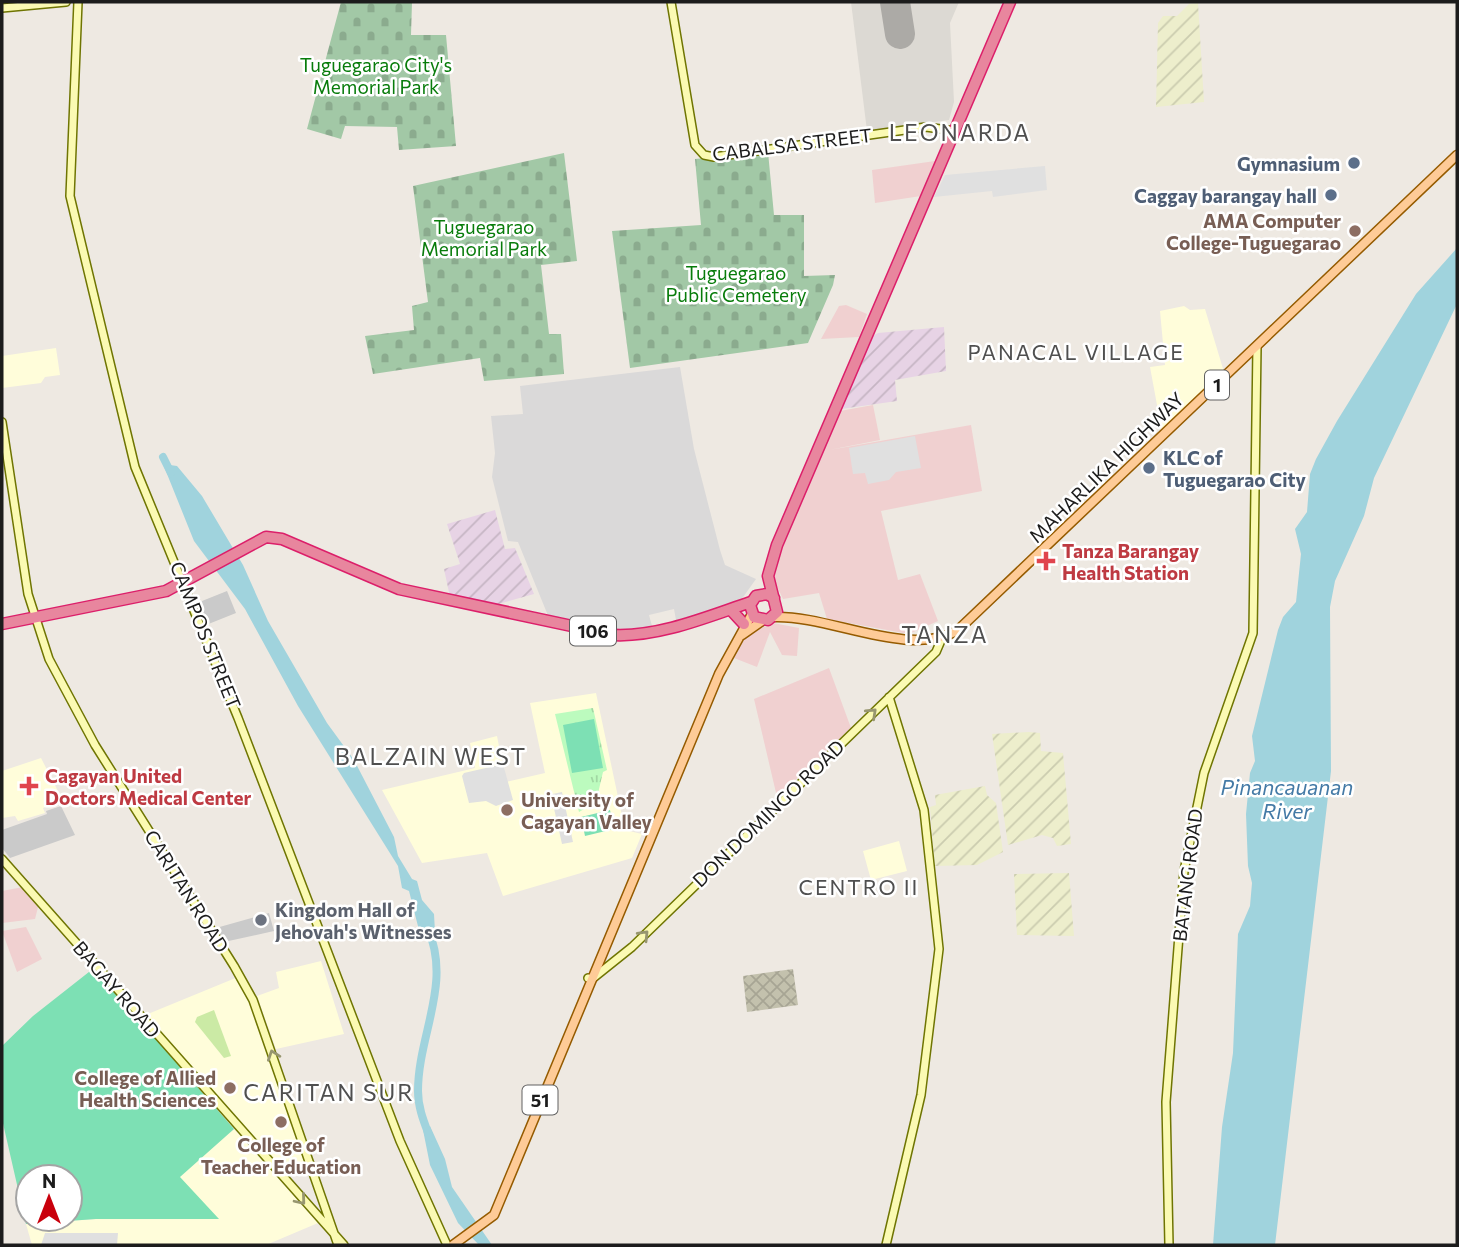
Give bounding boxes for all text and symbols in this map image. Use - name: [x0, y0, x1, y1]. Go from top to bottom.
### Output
- park label: Tuguegarao City's Memorial Park: [300, 53, 452, 98]
- district label: LEONARDA: [889, 118, 1031, 146]
- street label: CABALSA STREET: [711, 123, 873, 165]
- place label: Gymnasium: [1237, 152, 1340, 175]
- marker: Gymnasium: [1346, 155, 1362, 171]
- place label: Caggay barangay hall: [1134, 184, 1317, 207]
- marker: Caggay barangay hall: [1323, 187, 1339, 203]
- place label: AMA Computer College-Tuguegarao: [1166, 209, 1341, 254]
- park label: Tuguegarao Memorial Park: [421, 215, 547, 260]
- marker: AMA Computer College-Tuguegarao: [1347, 223, 1363, 239]
- park label: Tuguegarao Public Cemetery: [665, 261, 807, 306]
- district label: PANACAL VILLAGE: [967, 339, 1185, 364]
- road number: 1: [1205, 370, 1229, 400]
- street label: MAHARLIKA HIGHWAY: [1024, 387, 1188, 547]
- place label: KLC of Tuguegarao City: [1163, 446, 1307, 491]
- marker: KLC of Tuguegarao City: [1141, 460, 1157, 476]
- place label: Tanza Barangay Health Station: [1062, 539, 1200, 584]
- marker: Tanza Barangay Health Station: [1036, 551, 1056, 571]
- street label: CAMPOS STREET: [166, 558, 246, 712]
- road number: 106: [570, 616, 616, 646]
- district label: TANZA: [901, 620, 989, 648]
- one-way arrow: [863, 709, 876, 722]
- street label: DON DOMINGO ROAD: [687, 735, 849, 891]
- district label: BALZAIN WEST: [335, 742, 527, 770]
- place label: Cagayan United Doctors Medical Center: [45, 764, 251, 809]
- water label: Pinancauanan River: [1221, 774, 1353, 823]
- marker: Cagayan United Doctors Medical Center: [19, 776, 39, 796]
- place label: University of Cagayan Valley: [521, 788, 652, 833]
- marker: University of Cagayan Valley: [499, 802, 515, 818]
- street label: BATANG ROAD: [1167, 807, 1207, 943]
- street label: CARITAN ROAD: [140, 825, 234, 957]
- district label: CENTRO II: [799, 874, 919, 899]
- place label: Kingdom Hall of Jehovah's Witnesses: [275, 898, 452, 943]
- marker: Kingdom Hall of Jehovah's Witnesses: [253, 912, 269, 928]
- one-way arrow: [635, 930, 648, 943]
- street label: BAGAY ROAD: [69, 936, 165, 1042]
- one-way arrow: [267, 1050, 281, 1062]
- place label: College of Allied Health Sciences: [74, 1066, 216, 1111]
- district label: CARITAN SUR: [243, 1078, 415, 1106]
- marker: College of Allied Health Sciences: [222, 1080, 238, 1096]
- road number: 51: [522, 1086, 558, 1114]
- marker: College of Teacher Education: [273, 1114, 289, 1130]
- place label: College of Teacher Education: [201, 1133, 361, 1178]
- north arrow: [14, 1163, 84, 1233]
- text: N: [42, 1169, 56, 1192]
- one-way arrow: [293, 1191, 305, 1204]

